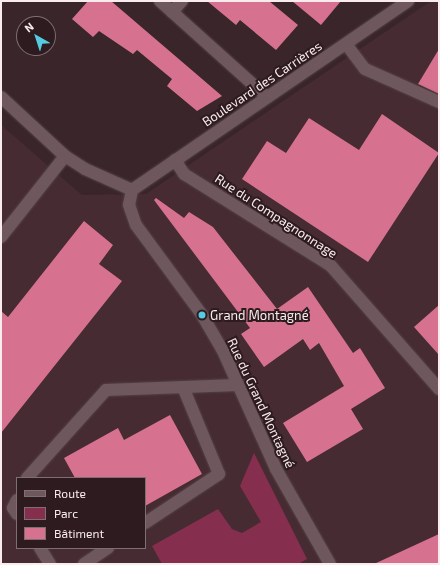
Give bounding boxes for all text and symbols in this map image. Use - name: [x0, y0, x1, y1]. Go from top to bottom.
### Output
- north arrow: [16, 16, 56, 56]
- text: N: [22, 20, 36, 35]
- street label: Boulevard des Carrières: [199, 38, 325, 130]
- street label: Rue du Compagnonnage: [212, 171, 340, 261]
- place label: Grand Montagné: [210, 307, 309, 323]
- marker: Grand Montagné: [197, 310, 207, 320]
- street label: Rue du Grand Montagné: [224, 335, 298, 471]
- legend: [16, 477, 146, 549]
- text: Route: [54, 486, 86, 500]
- text: Parc: [54, 506, 78, 520]
- text: Bâtiment: [54, 526, 104, 540]

